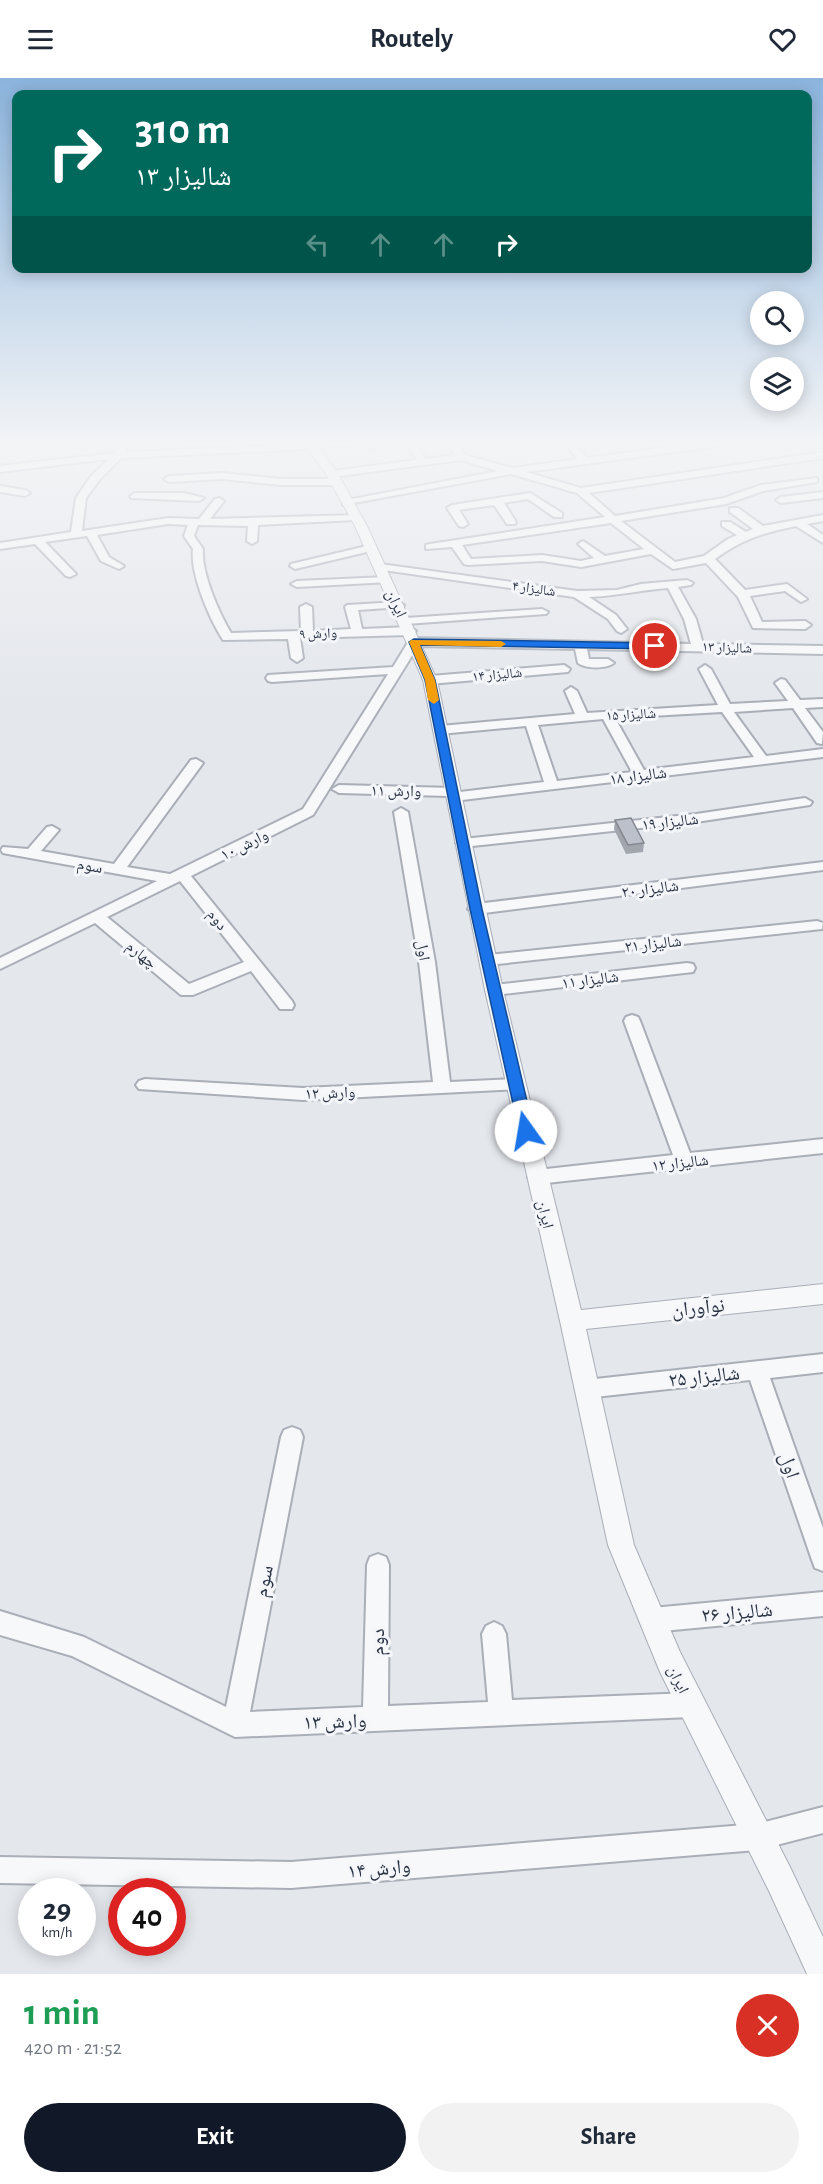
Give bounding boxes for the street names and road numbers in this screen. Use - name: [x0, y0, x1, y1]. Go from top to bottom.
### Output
- street label: شالیزار ۴: [511, 579, 557, 600]
- street label: ایران: [381, 587, 409, 621]
- street label: وارش ۹: [299, 626, 337, 643]
- street label: شالیزار ۱۳: [702, 640, 752, 657]
- street label: شالیزار ۱۴: [472, 666, 523, 685]
- street label: شالیزار ۱۵: [606, 707, 656, 724]
- street label: شالیزار ۱۸: [609, 765, 668, 788]
- street label: وارش ۱۱: [370, 783, 421, 801]
- street label: شالیزار ۱۹: [641, 811, 699, 834]
- street label: وارش ۱۰: [218, 827, 272, 865]
- street label: سوم: [75, 856, 104, 878]
- street label: شالیزار ۲۰: [621, 878, 680, 901]
- street label: دوم: [203, 906, 230, 934]
- street label: شالیزار ۲۱: [624, 933, 682, 956]
- street label: چهارم: [122, 938, 160, 973]
- street label: اول: [412, 939, 433, 962]
- street label: شالیزار ۱۱: [561, 969, 620, 992]
- street label: وارش ۱۲: [304, 1084, 356, 1104]
- street label: شالیزار ۱۲: [651, 1152, 709, 1175]
- street label: ایران: [532, 1198, 556, 1231]
- street label: نوآوران: [671, 1294, 726, 1322]
- street label: شالیزار ۲۵: [668, 1363, 741, 1391]
- street label: اول: [774, 1450, 803, 1481]
- street label: سوم: [251, 1563, 280, 1600]
- street label: شالیزار ۲۶: [701, 1600, 774, 1626]
- street label: دوم: [368, 1628, 391, 1656]
- street label: ایران: [663, 1663, 692, 1697]
- street label: وارش ۱۳: [303, 1711, 367, 1734]
- street label: وارش ۱۴: [347, 1856, 412, 1883]

